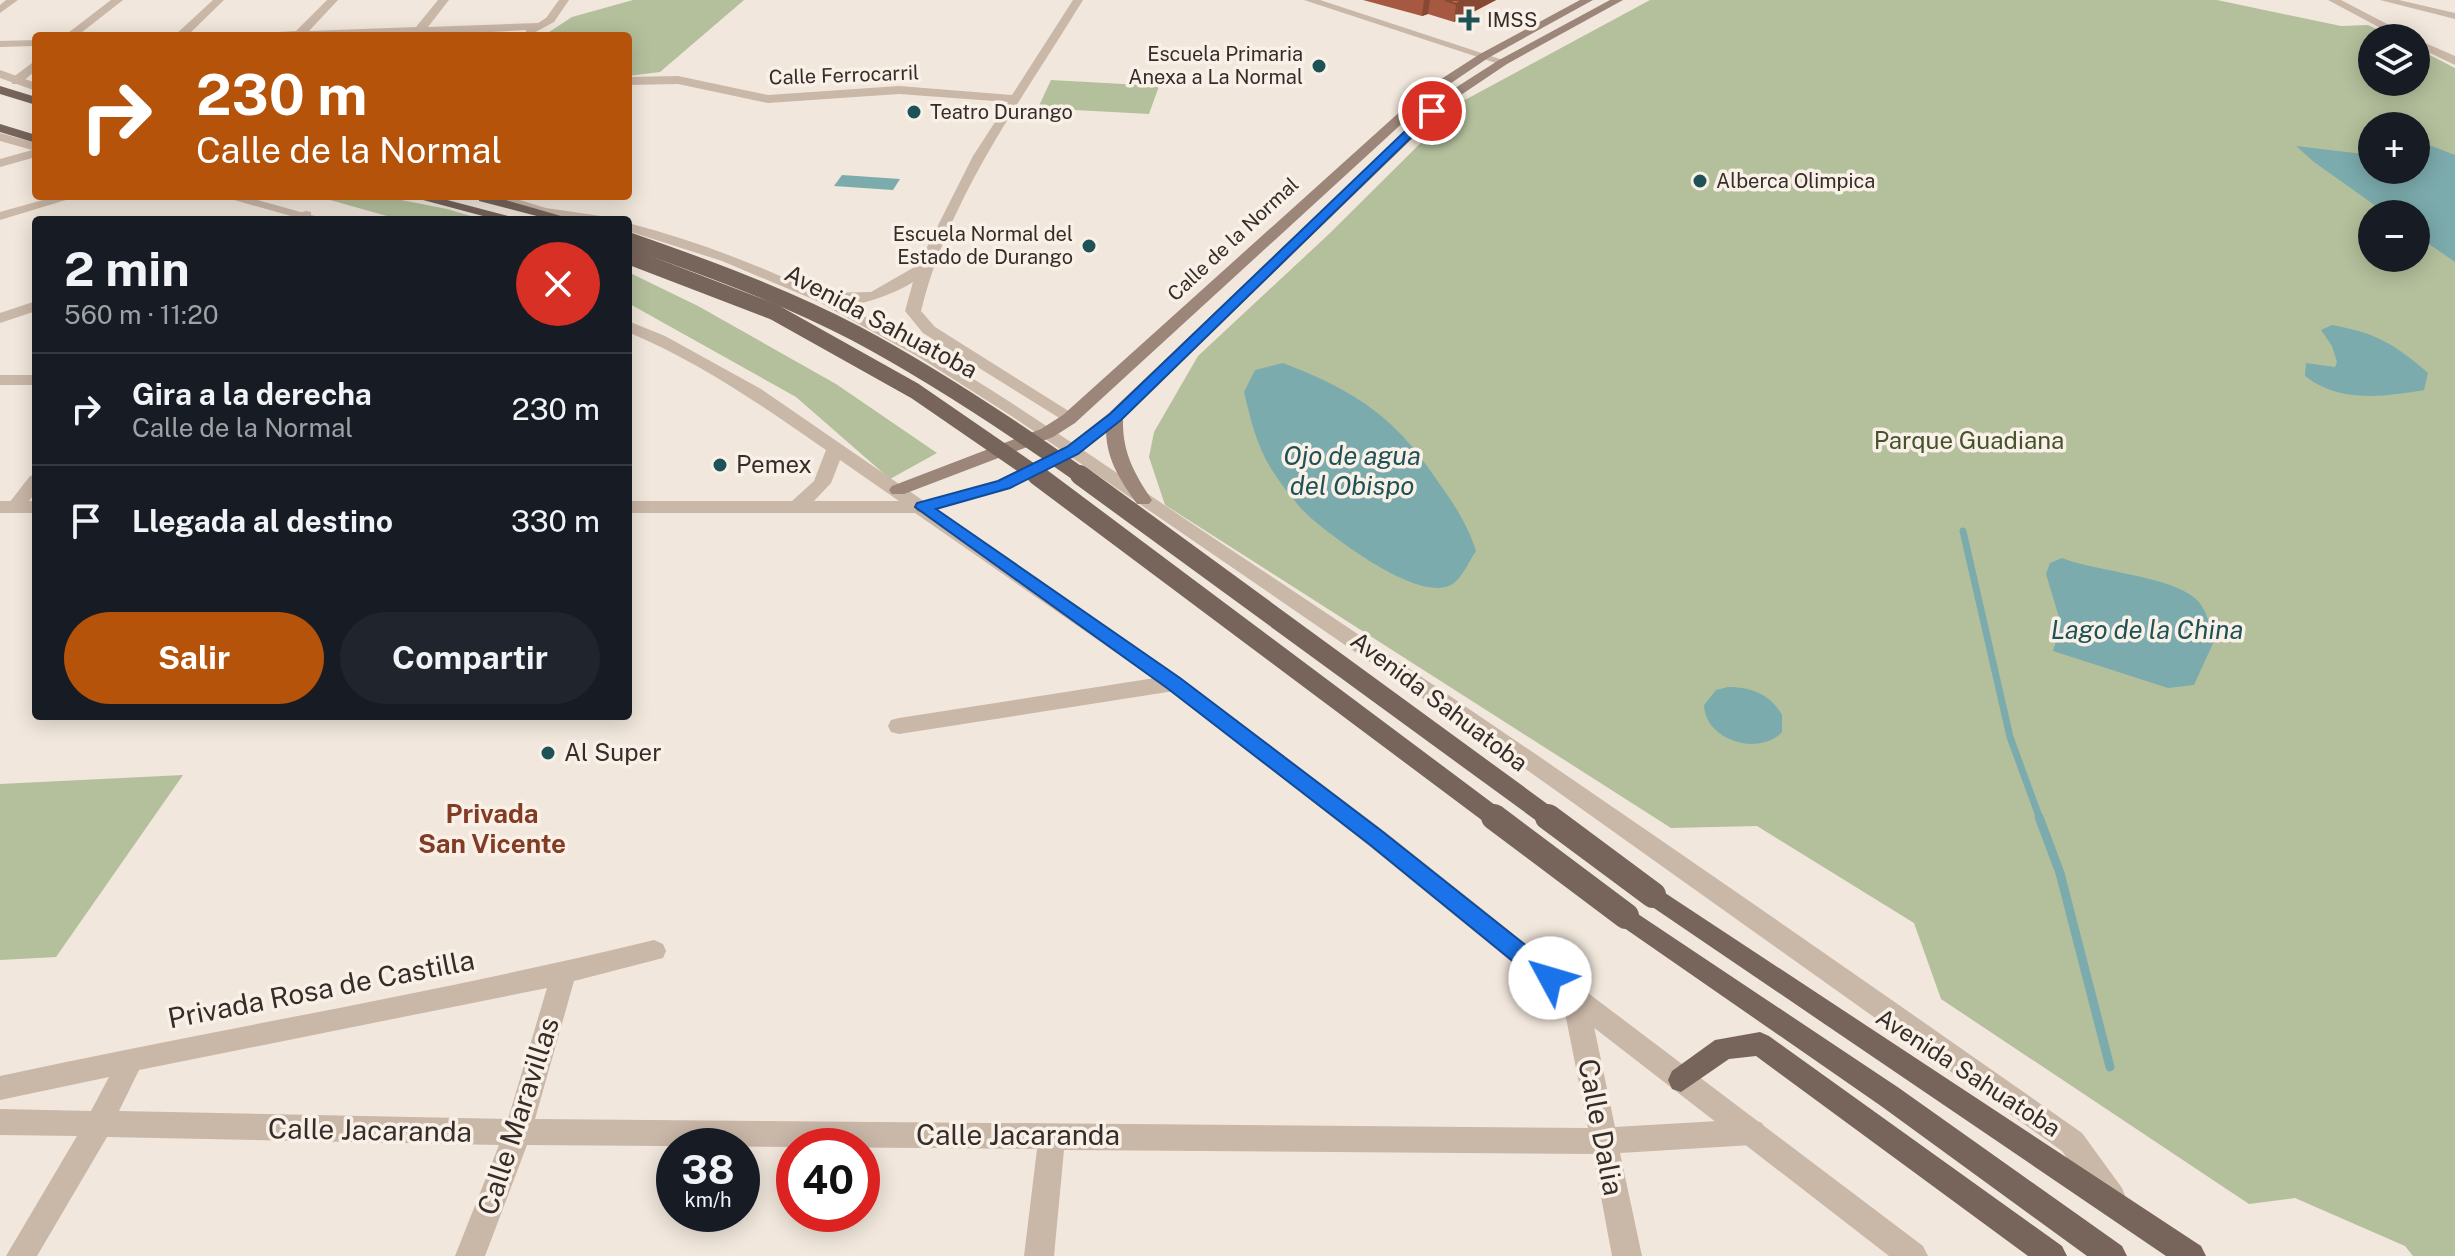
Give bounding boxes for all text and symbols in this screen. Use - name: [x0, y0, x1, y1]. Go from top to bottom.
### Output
- place label: IMSS: [1487, 8, 1537, 32]
- marker: IMSS: [1458, 9, 1480, 31]
- map controls: [2358, 24, 2430, 272]
- button: layers: [2358, 24, 2430, 96]
- place label: Escuela Primaria Anexa a La Normal: [1128, 42, 1303, 89]
- marker: Escuela Primaria Anexa a La Normal: [1310, 57, 1328, 75]
- street label: Calle Ferrocarril: [768, 60, 920, 90]
- text: 230 m: [196, 62, 368, 128]
- icon: right: [64, 64, 168, 168]
- pin: [1398, 77, 1466, 145]
- icon: arrive: [1410, 89, 1454, 133]
- place label: Teatro Durango: [930, 100, 1073, 124]
- marker: Teatro Durango: [905, 103, 923, 121]
- button: +: [2358, 112, 2430, 184]
- text: Calle de la Normal: [196, 129, 502, 171]
- place label: Alberca Olimpica: [1716, 169, 1875, 193]
- street label: Calle de la Normal: [1163, 172, 1303, 306]
- marker: Alberca Olimpica: [1691, 172, 1709, 190]
- button: −: [2358, 200, 2430, 272]
- place label: Escuela Normal del Estado de Durango: [893, 222, 1073, 269]
- marker: Escuela Normal del Estado de Durango: [1080, 237, 1098, 255]
- text: 2 min: [64, 240, 190, 297]
- button: close: [516, 242, 600, 326]
- street label: Avenida Sahuatoba: [780, 259, 983, 384]
- text: 560 m · 11:20: [64, 299, 219, 330]
- text: Gira a la derecha: [132, 376, 372, 412]
- icon: right: [64, 387, 108, 431]
- text: 230 m: [512, 391, 600, 427]
- text: Calle de la Normal: [132, 412, 353, 443]
- park label: Parque Guadiana: [1874, 426, 2064, 454]
- water label: Ojo de agua del Obispo: [1283, 440, 1421, 501]
- place label: Pemex: [736, 450, 812, 478]
- marker: Pemex: [711, 456, 729, 474]
- icon: arrive: [64, 499, 108, 543]
- text: Llegada al destino: [132, 503, 393, 539]
- text: 330 m: [511, 503, 600, 539]
- button: Salir: [64, 612, 324, 704]
- button: Compartir: [340, 612, 600, 704]
- water label: Lago de la China: [2051, 614, 2243, 645]
- street label: Avenida Sahuatoba: [1346, 626, 1534, 777]
- place label: Al Super: [564, 738, 662, 766]
- marker: Al Super: [539, 744, 557, 762]
- district label: Privada San Vicente: [418, 798, 566, 859]
- position arrow: [1508, 936, 1592, 1020]
- street label: Privada Rosa de Castilla: [165, 943, 477, 1034]
- street label: Avenida Sahuatoba: [1871, 1002, 2066, 1142]
- street label: Calle Maravillas: [470, 1013, 565, 1219]
- street label: Calle Dalia: [1572, 1056, 1631, 1198]
- street label: Calle Jacaranda: [268, 1111, 472, 1148]
- street label: Calle Jacaranda: [916, 1118, 1120, 1151]
- speed limit sign: 40: [776, 1128, 880, 1232]
- text: 38: [681, 1146, 735, 1193]
- text: km/h: [684, 1188, 732, 1212]

